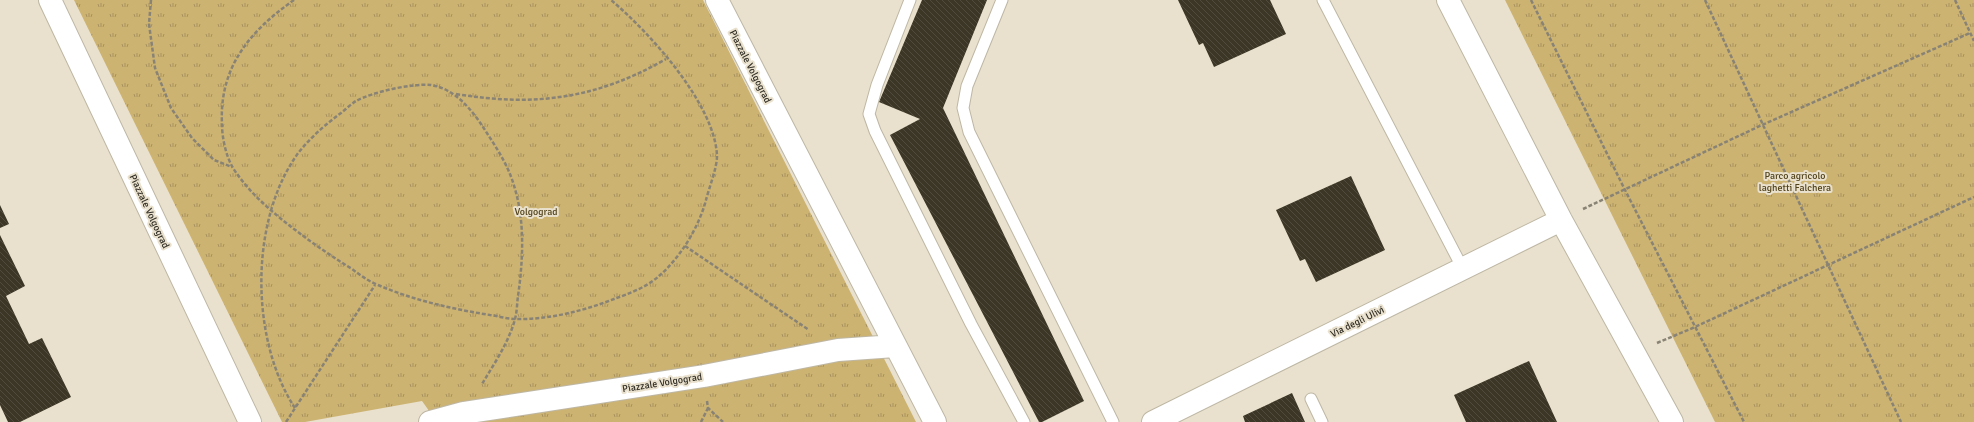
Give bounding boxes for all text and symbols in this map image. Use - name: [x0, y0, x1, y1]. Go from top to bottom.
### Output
- street label: Piazzale Volgograd: [726, 28, 774, 105]
- park label: Parco agricolo laghetti Falchera: [1759, 170, 1831, 194]
- street label: Piazzale Volgograd: [127, 172, 172, 250]
- park label: Volgograd: [514, 206, 558, 218]
- street label: Via degli Ulivi: [1329, 304, 1386, 340]
- street label: Piazzale Volgograd: [621, 371, 703, 395]

